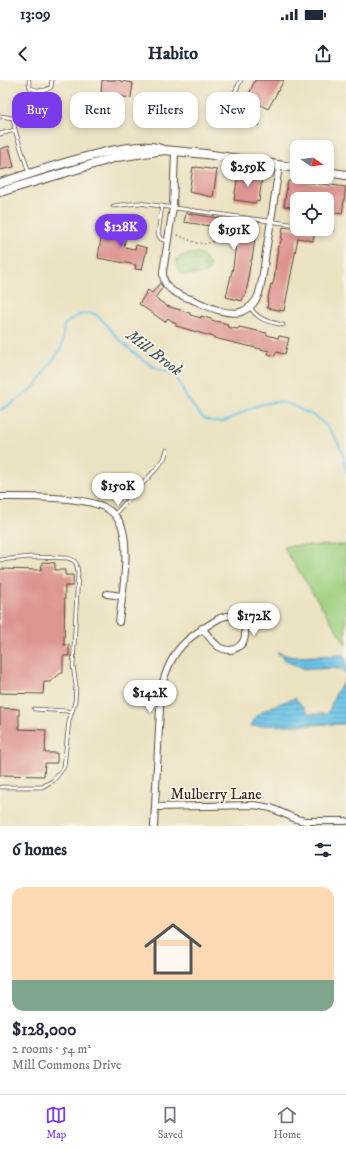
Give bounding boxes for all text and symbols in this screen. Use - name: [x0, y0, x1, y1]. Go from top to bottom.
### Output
- text: 13:09: [20, 5, 51, 24]
- icon: back: [12, 43, 34, 65]
- text: Habito: [148, 43, 198, 65]
- icon: share: [312, 43, 334, 65]
- chip: Buy: [12, 92, 62, 128]
- chip: Rent: [70, 92, 125, 128]
- chip: Filters: [133, 92, 198, 128]
- chip: New: [206, 92, 260, 128]
- north arrow: [290, 140, 334, 184]
- map controls: [290, 140, 334, 236]
- pin: $259K: [220, 154, 276, 188]
- text: $259K: [230, 159, 266, 175]
- button: locate: [290, 192, 334, 236]
- pin: $128K: [93, 214, 149, 248]
- pin: $191K: [206, 217, 262, 251]
- text: $128K: [104, 219, 138, 235]
- text: $191K: [218, 222, 250, 238]
- water label: Mill Brook: [122, 325, 187, 381]
- pin: $150K: [90, 473, 146, 507]
- text: $150K: [101, 478, 135, 494]
- pin: $172K: [226, 603, 282, 637]
- text: $172K: [237, 608, 271, 624]
- pin: $142K: [122, 680, 178, 714]
- text: $142K: [133, 685, 167, 701]
- street label: Mulberry Lane: [170, 785, 262, 804]
- text: 6 homes: [12, 839, 67, 861]
- icon: filters: [312, 839, 334, 861]
- icon: home: [137, 913, 209, 985]
- text: $128,000: [12, 1019, 76, 1041]
- text: 2 rooms · 54 m²: [12, 1041, 91, 1057]
- text: Mill Commons Drive: [12, 1057, 121, 1073]
- tab: Map: [45, 1104, 67, 1142]
- tab: Saved: [158, 1104, 183, 1142]
- tab: Home: [274, 1104, 301, 1142]

